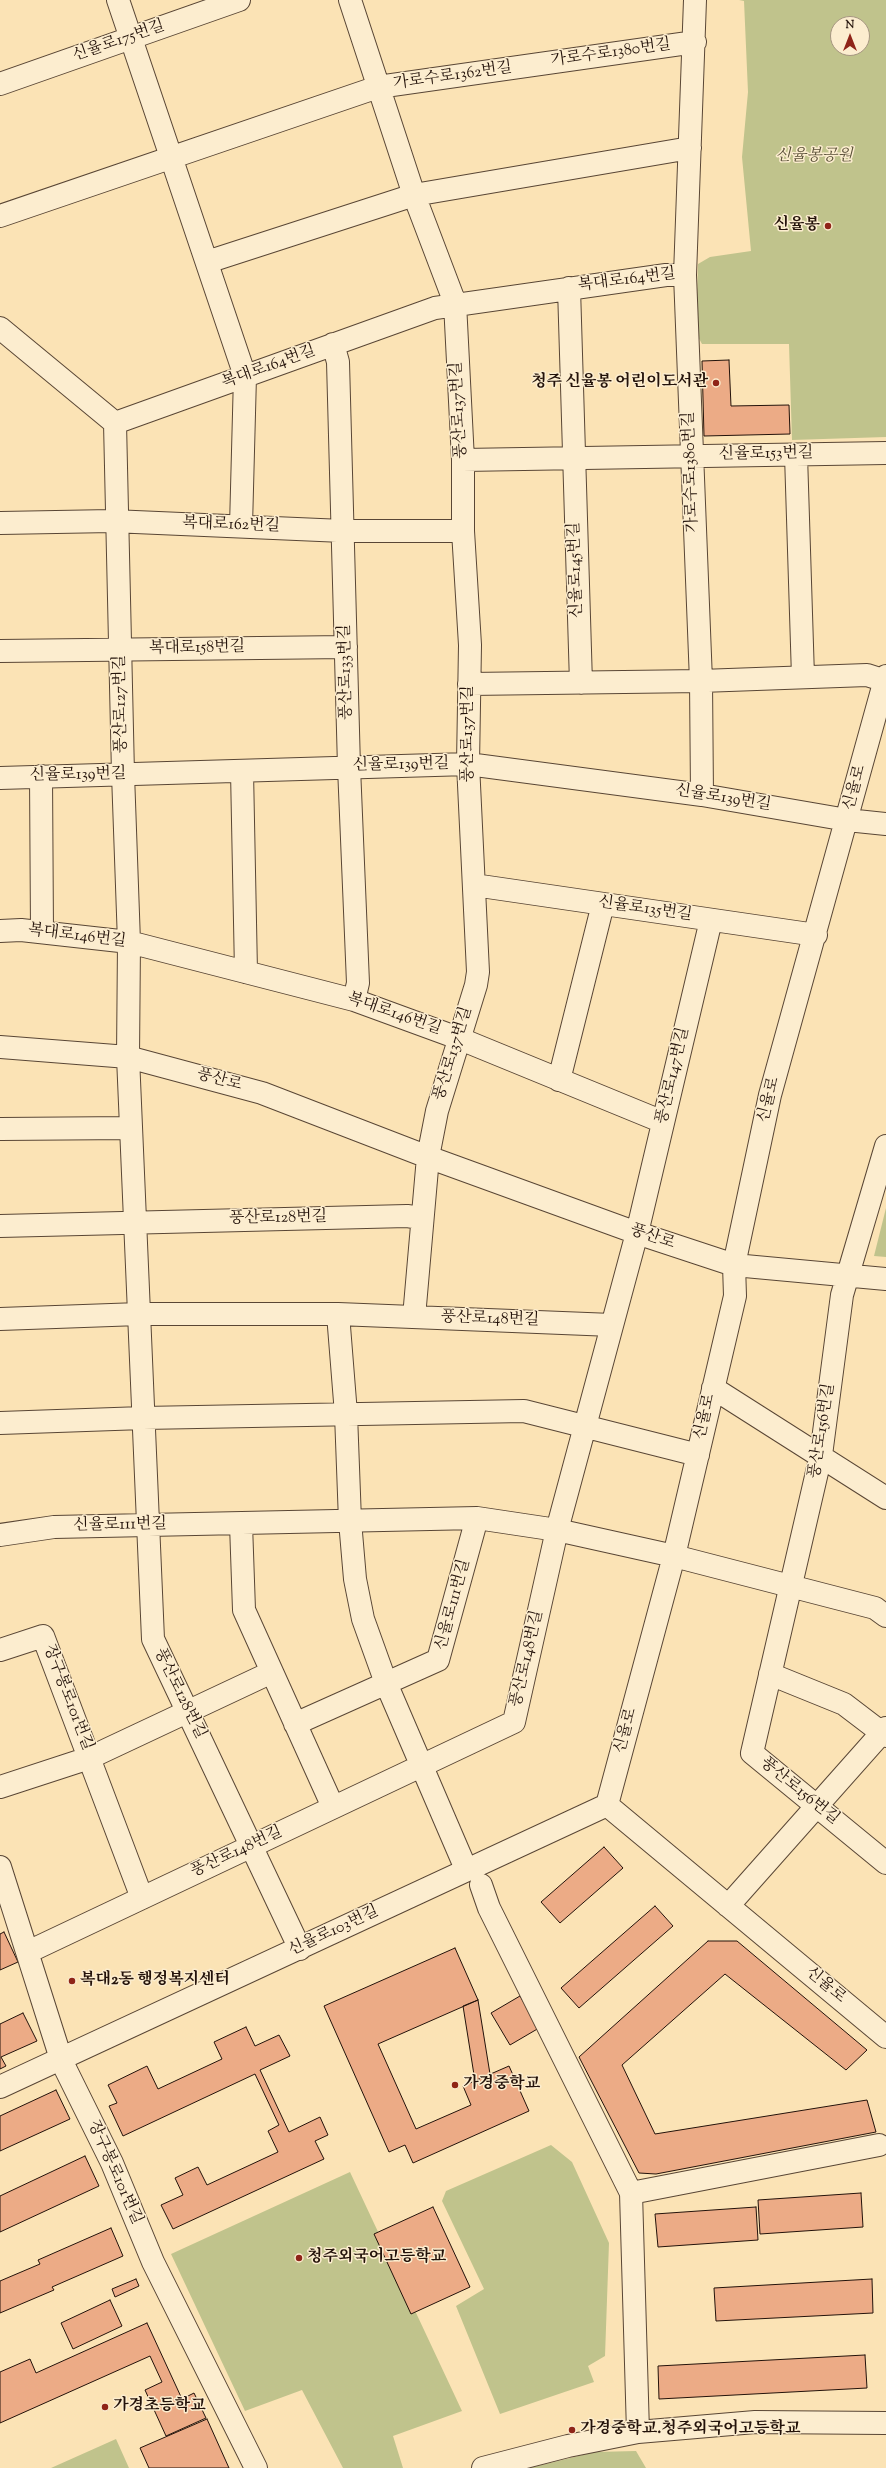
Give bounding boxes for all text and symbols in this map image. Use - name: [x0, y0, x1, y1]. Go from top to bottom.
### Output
- north arrow: [830, 16, 870, 56]
- street label: 신율로175번길: [70, 17, 168, 67]
- text: N: [846, 17, 854, 33]
- street label: 가로수로1380번길: [550, 36, 672, 72]
- street label: 가로수로1362번길: [392, 59, 514, 95]
- park label: 신율봉공원: [775, 147, 853, 167]
- place label: 신율봉: [774, 216, 820, 236]
- marker: 신율봉: [823, 221, 833, 231]
- street label: 복대로164번길: [577, 265, 677, 297]
- street label: 복대로164번길: [219, 342, 319, 394]
- street label: 풍산로137번길: [448, 361, 472, 459]
- place label: 청주 신율봉 어린이도서관: [531, 373, 708, 393]
- marker: 청주 신율봉 어린이도서관: [711, 378, 721, 388]
- street label: 가로수로1380번길: [680, 411, 704, 533]
- street label: 신율로153번길: [719, 445, 813, 465]
- street label: 복대로162번길: [182, 515, 280, 537]
- street label: 신율로145번길: [566, 522, 588, 618]
- street label: 풍산로133번길: [337, 624, 357, 720]
- street label: 복대로158번길: [149, 639, 245, 659]
- street label: 풍산로127번길: [112, 655, 132, 753]
- street label: 풍산로137번길: [459, 685, 479, 783]
- street label: 신율로139번길: [352, 756, 450, 776]
- street label: 신율로: [841, 763, 871, 813]
- street label: 신율로139번길: [29, 766, 127, 786]
- street label: 신율로139번길: [674, 782, 772, 816]
- street label: 신율로135번길: [597, 894, 693, 926]
- street label: 복대로146번길: [27, 921, 127, 953]
- street label: 복대로146번길: [344, 990, 444, 1040]
- street label: 풍산로137번길: [431, 1005, 477, 1103]
- street label: 풍산로147번길: [654, 1026, 694, 1126]
- street label: 풍산로: [194, 1066, 244, 1096]
- street label: 신율로: [755, 1075, 785, 1125]
- street label: 풍산로128번길: [229, 1209, 327, 1229]
- street label: 풍산로: [627, 1221, 677, 1255]
- street label: 풍산로148번길: [440, 1309, 540, 1331]
- street label: 풍산로156번길: [806, 1382, 840, 1480]
- street label: 신율로: [691, 1392, 721, 1442]
- street label: 신율로111번길: [73, 1516, 167, 1536]
- street label: 신율로111번길: [433, 1557, 475, 1653]
- street label: 풍산로148번길: [508, 1609, 548, 1709]
- street label: 장구봉로101번길: [38, 1642, 96, 1754]
- street label: 풍산로128번길: [149, 1646, 209, 1742]
- street label: 신율로: [612, 1706, 642, 1756]
- street label: 풍산로156번길: [756, 1754, 842, 1830]
- street label: 풍산로148번길: [188, 1823, 286, 1883]
- street label: 신율로103번길: [286, 1903, 382, 1961]
- street label: 신율로: [801, 1964, 849, 2008]
- place label: 복대2동 행정복지센터: [80, 1971, 230, 1991]
- marker: 복대2동 행정복지센터: [67, 1976, 77, 1986]
- place label: 가경중학교: [463, 2075, 540, 2095]
- marker: 가경중학교: [450, 2080, 460, 2090]
- street label: 장구봉로101번길: [83, 2118, 145, 2228]
- place label: 청주외국어고등학교: [307, 2248, 446, 2268]
- marker: 청주외국어고등학교: [294, 2253, 304, 2263]
- place label: 가경초등학교: [113, 2397, 206, 2417]
- marker: 가경초등학교: [100, 2402, 110, 2412]
- place label: 가경중학교.청주외국어고등학교: [580, 2420, 800, 2440]
- marker: 가경중학교.청주외국어고등학교: [567, 2425, 577, 2435]

